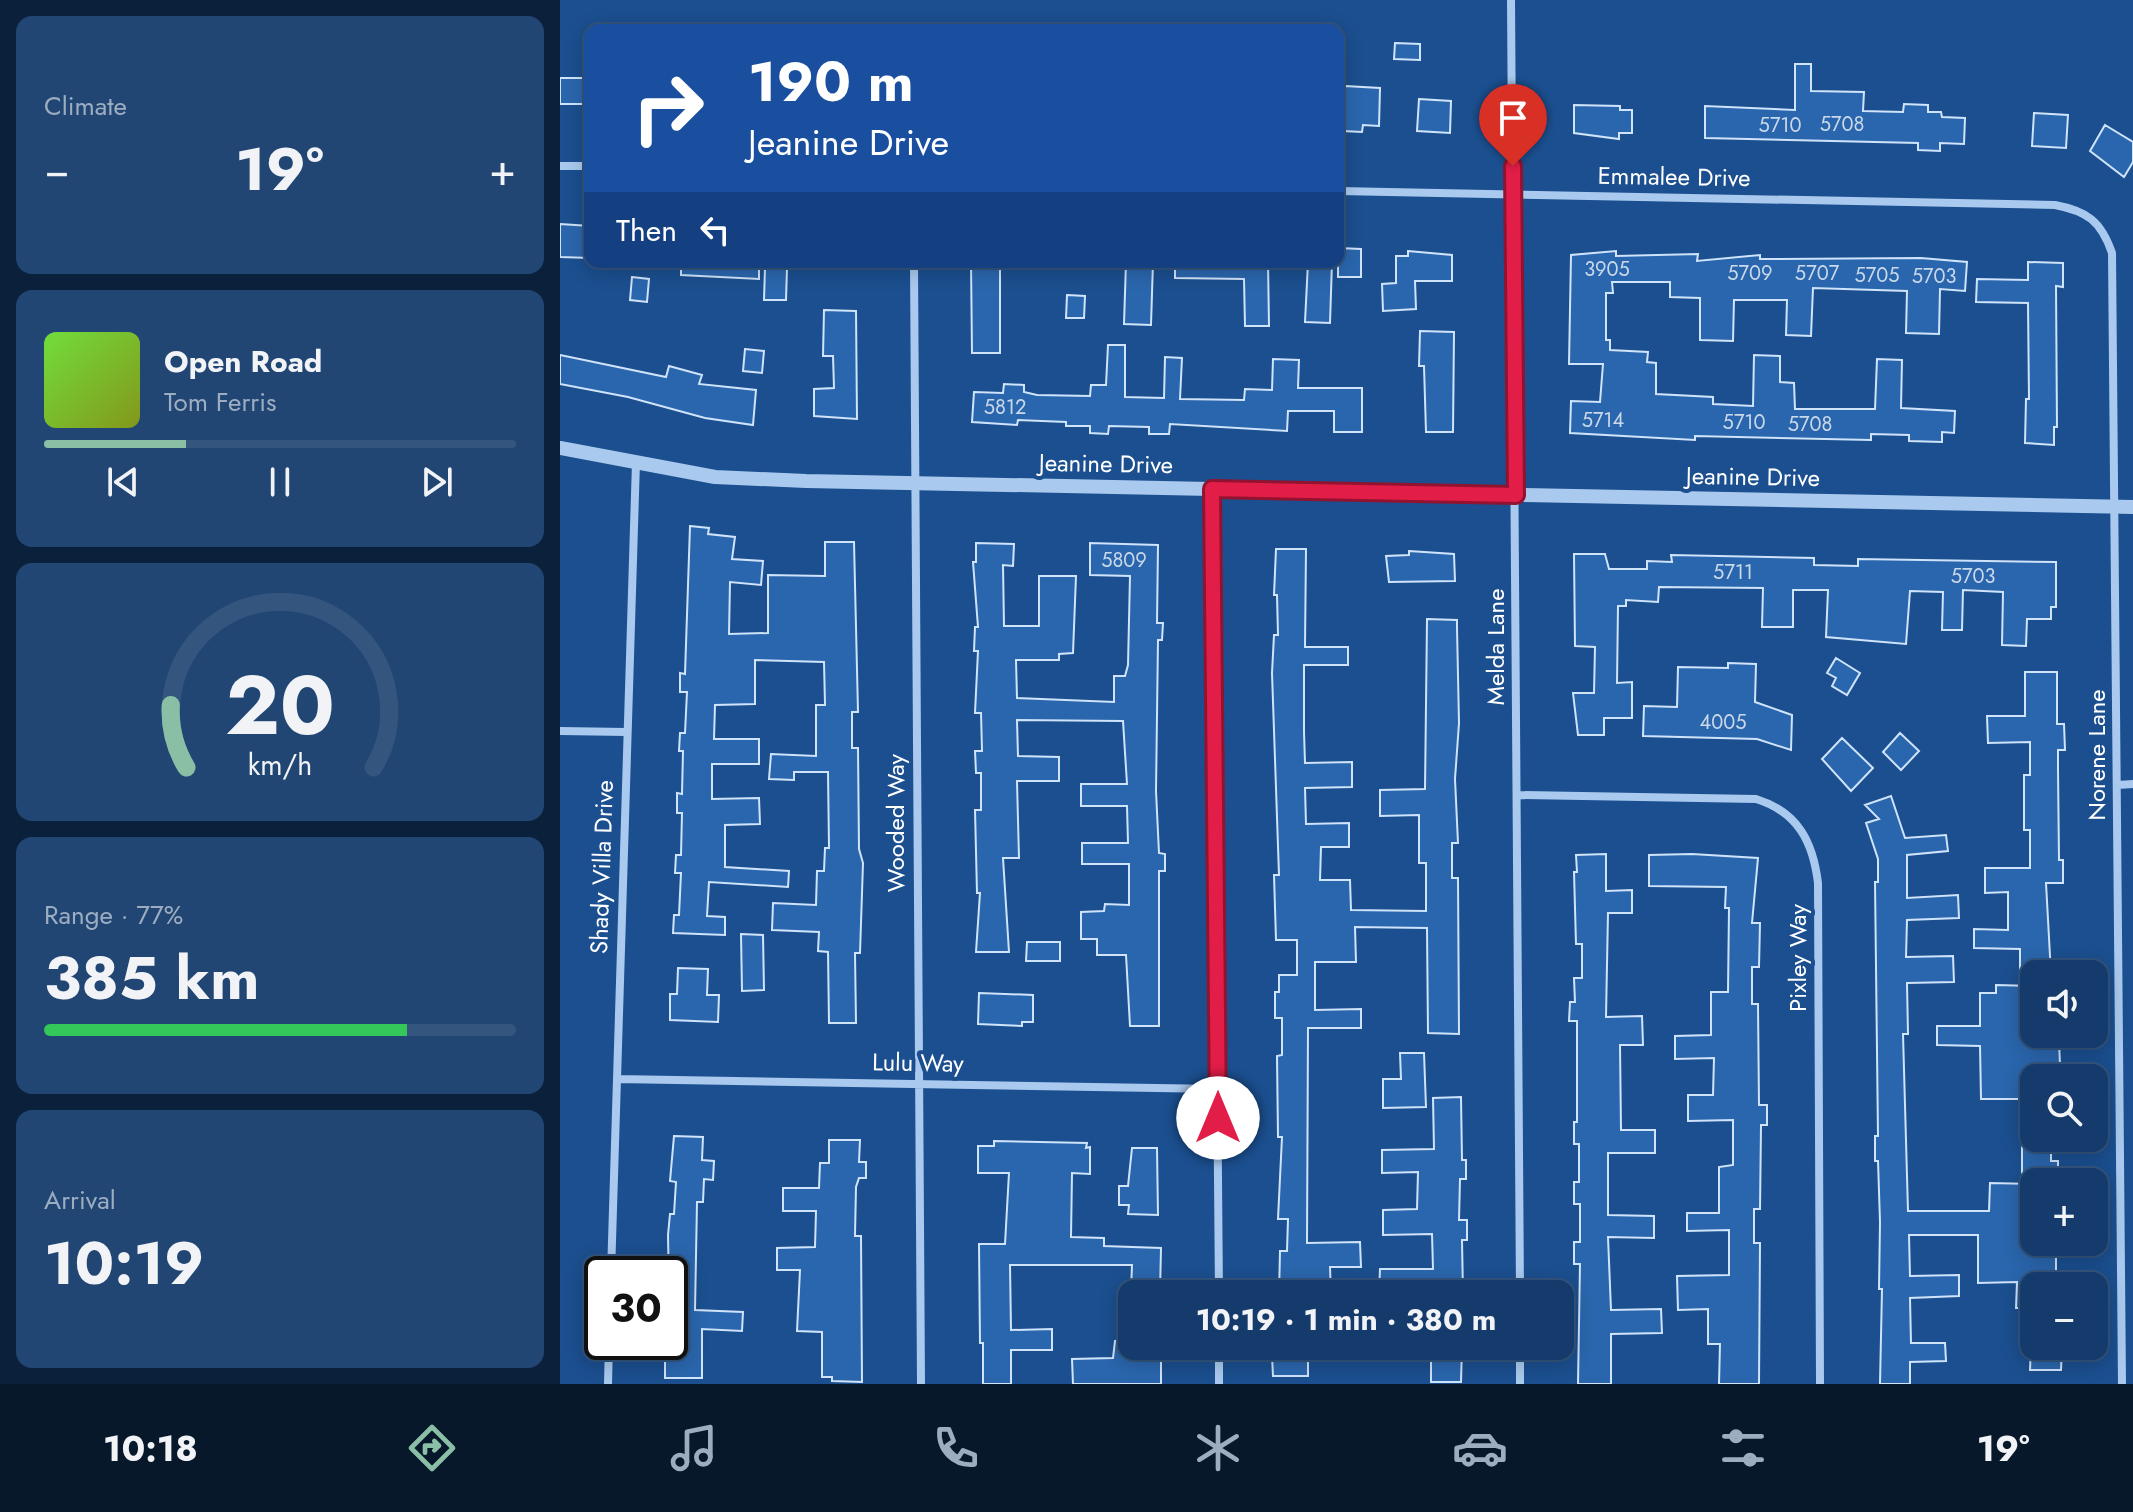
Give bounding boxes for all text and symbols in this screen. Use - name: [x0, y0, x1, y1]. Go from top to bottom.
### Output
- text: 190 m: [748, 41, 914, 122]
- icon: right: [616, 56, 720, 160]
- pin: [1479, 84, 1547, 166]
- text: Climate: [44, 87, 127, 125]
- icon: arrive: [1491, 96, 1535, 140]
- house number: 5708: [1820, 110, 1864, 139]
- house number: 5710: [1759, 111, 1801, 140]
- text: Jeanine Drive: [748, 116, 949, 168]
- text: 19°: [235, 126, 324, 213]
- text: −: [44, 138, 70, 202]
- text: +: [489, 138, 516, 202]
- street label: Emmalee Drive: [1597, 158, 1751, 195]
- icon: left: [693, 208, 737, 252]
- text: Then: [616, 209, 677, 252]
- house number: 3905: [1584, 255, 1630, 284]
- house number: 5709: [1727, 259, 1773, 288]
- house number: 5707: [1795, 259, 1840, 288]
- house number: 5705: [1854, 261, 1900, 290]
- house number: 5703: [1912, 262, 1956, 291]
- text: Open Road: [164, 340, 322, 383]
- text: Tom Ferris: [164, 383, 276, 421]
- house number: 5812: [984, 393, 1026, 422]
- house number: 5714: [1582, 406, 1625, 435]
- house number: 5710: [1723, 408, 1765, 437]
- house number: 5708: [1788, 410, 1832, 439]
- street label: Jeanine Drive: [1036, 445, 1173, 482]
- street label: Jeanine Drive: [1683, 458, 1820, 495]
- icon: previous: [101, 460, 145, 504]
- icon: pause: [258, 460, 302, 504]
- icon: next: [415, 460, 459, 504]
- house number: 5809: [1101, 546, 1147, 575]
- house number: 5711: [1713, 558, 1753, 587]
- house number: 5703: [1951, 562, 1995, 591]
- street label: Melda Lane: [1478, 588, 1513, 706]
- text: 20: [225, 645, 335, 765]
- street label: Norene Lane: [2079, 689, 2114, 821]
- house number: 4005: [1700, 708, 1746, 737]
- text: km/h: [248, 744, 312, 786]
- street label: Wooded Way: [878, 753, 913, 892]
- street label: Shady Villa Drive: [581, 779, 622, 955]
- text: Range · 77%: [44, 896, 183, 934]
- street label: Pixley Way: [1780, 904, 1815, 1012]
- text: 385 km: [44, 935, 259, 1022]
- map controls: [2020, 960, 2108, 1360]
- button: sound: [2020, 960, 2108, 1048]
- street label: Lulu Way: [872, 1044, 965, 1081]
- button: search: [2020, 1064, 2108, 1152]
- position arrow: [1176, 1076, 1260, 1160]
- button: +: [2020, 1168, 2108, 1256]
- text: Arrival: [44, 1181, 116, 1219]
- text: 10:19: [44, 1220, 204, 1307]
- speed limit sign: 30: [584, 1256, 688, 1360]
- button: −: [2020, 1272, 2108, 1360]
- text: 10:19 · 1 min · 380 m: [1196, 1298, 1496, 1341]
- icon: directions: [404, 1420, 460, 1476]
- icon: music: [666, 1420, 722, 1476]
- icon: phone: [928, 1420, 984, 1476]
- icon: climate: [1190, 1420, 1246, 1476]
- icon: car: [1452, 1420, 1508, 1476]
- icon: filters: [1715, 1420, 1771, 1476]
- text: 10:18: [103, 1422, 198, 1474]
- text: 19°: [1977, 1422, 2030, 1474]

